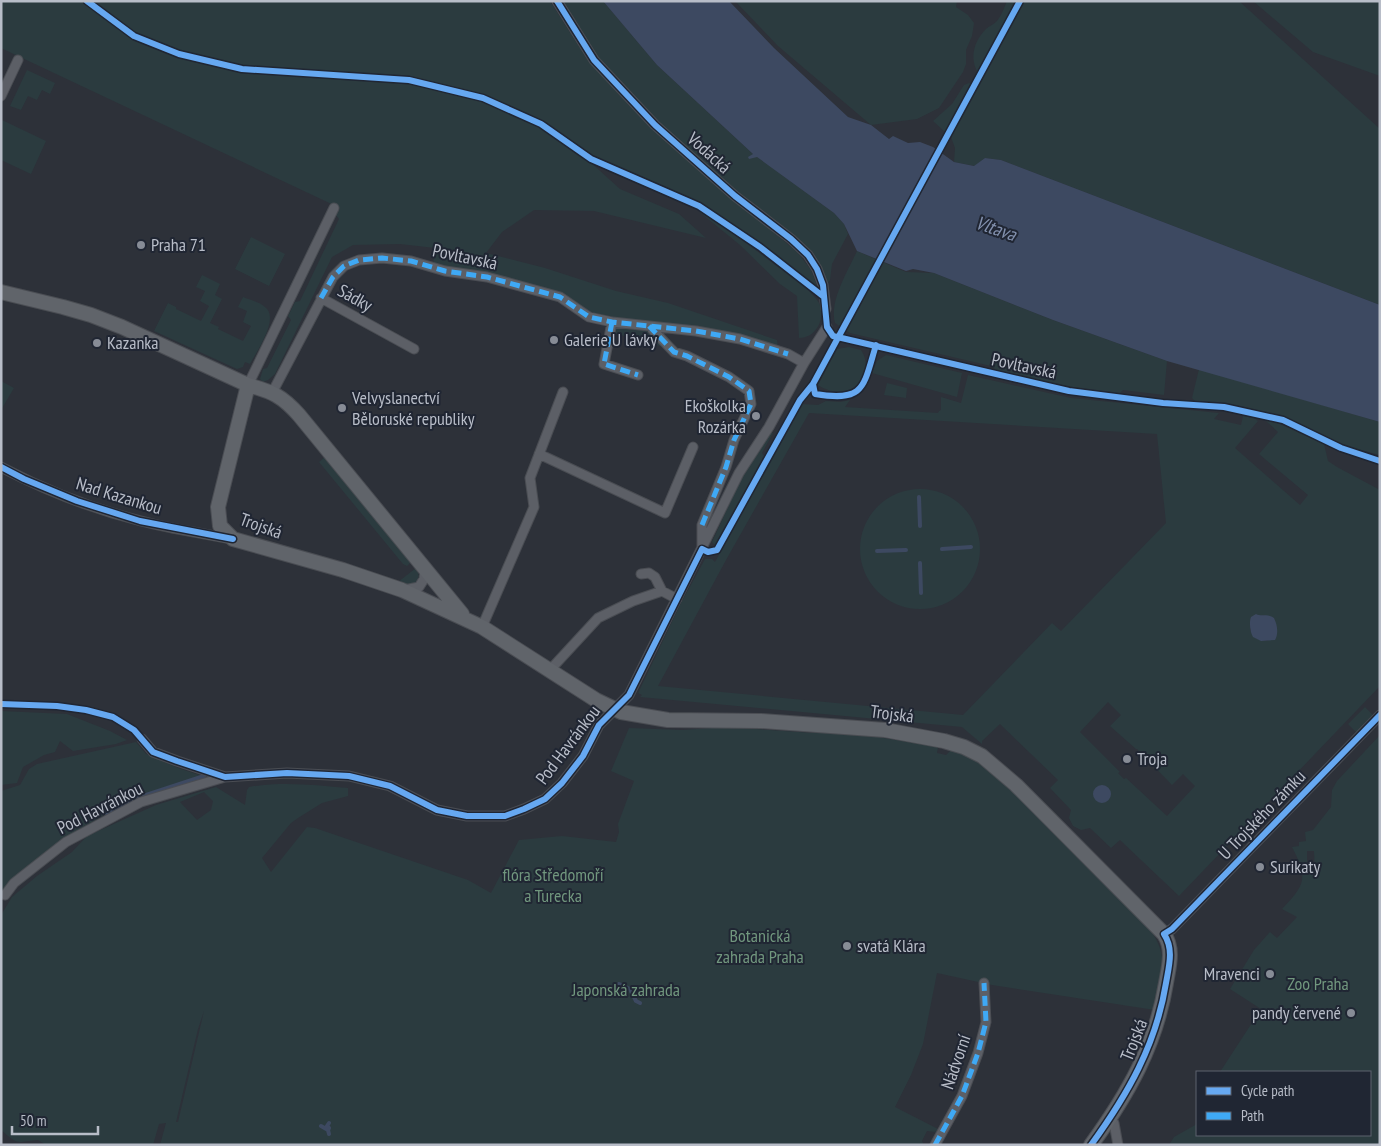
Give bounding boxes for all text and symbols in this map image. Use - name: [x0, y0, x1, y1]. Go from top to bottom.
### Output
- street label: Vodácká: [682, 126, 736, 178]
- water label: Vltava: [973, 210, 1021, 246]
- place label: Praha 71: [151, 233, 206, 256]
- street label: Povltavská: [431, 238, 500, 275]
- marker: Praha 71: [135, 239, 147, 251]
- street label: Sádky: [334, 279, 377, 317]
- place label: Galerie U lávky: [564, 328, 657, 351]
- place label: Kazanka: [107, 331, 158, 354]
- marker: Galerie U lávky: [548, 334, 560, 346]
- marker: Kazanka: [91, 337, 103, 349]
- street label: Povltavská: [990, 347, 1059, 384]
- place label: Velvyslanectví Běloruské republiky: [351, 386, 475, 430]
- place label: Ekoškolka Rozárka: [685, 394, 746, 438]
- marker: Velvyslanectví Běloruské republiky: [336, 402, 348, 414]
- marker: Ekoškolka Rozárka: [750, 410, 762, 422]
- street label: Nad Kazankou: [74, 472, 165, 519]
- street label: Trojská: [237, 507, 285, 544]
- street label: Trojská: [869, 699, 915, 728]
- street label: Pod Havránkou: [530, 701, 605, 789]
- place label: Troja: [1137, 747, 1167, 770]
- marker: Troja: [1121, 753, 1133, 765]
- street label: U Trojského zámku: [1213, 765, 1310, 864]
- street label: Pod Havránkou: [53, 776, 147, 839]
- place label: Surikaty: [1270, 855, 1320, 878]
- marker: Surikaty: [1254, 861, 1266, 873]
- park label: flóra Středomoří a Turecka: [502, 863, 604, 907]
- park label: Botanická zahrada Praha: [716, 924, 804, 968]
- place label: svatá Klára: [857, 934, 926, 957]
- marker: svatá Klára: [841, 940, 853, 952]
- place label: Mravenci: [1204, 962, 1260, 985]
- marker: Mravenci: [1264, 968, 1276, 980]
- park label: Zoo Praha: [1287, 972, 1349, 995]
- park label: Japonská zahrada: [571, 978, 680, 1001]
- place label: pandy červené: [1252, 1001, 1341, 1024]
- marker: pandy červené: [1345, 1007, 1357, 1019]
- street label: Trojská: [1115, 1015, 1152, 1064]
- street label: Nádvorní: [936, 1031, 976, 1092]
- legend: [1196, 1071, 1371, 1136]
- text: Cycle path: [1241, 1081, 1294, 1100]
- scale bar: [12, 1104, 99, 1136]
- text: Path: [1241, 1106, 1264, 1125]
- text: 50 m: [20, 1111, 46, 1130]

